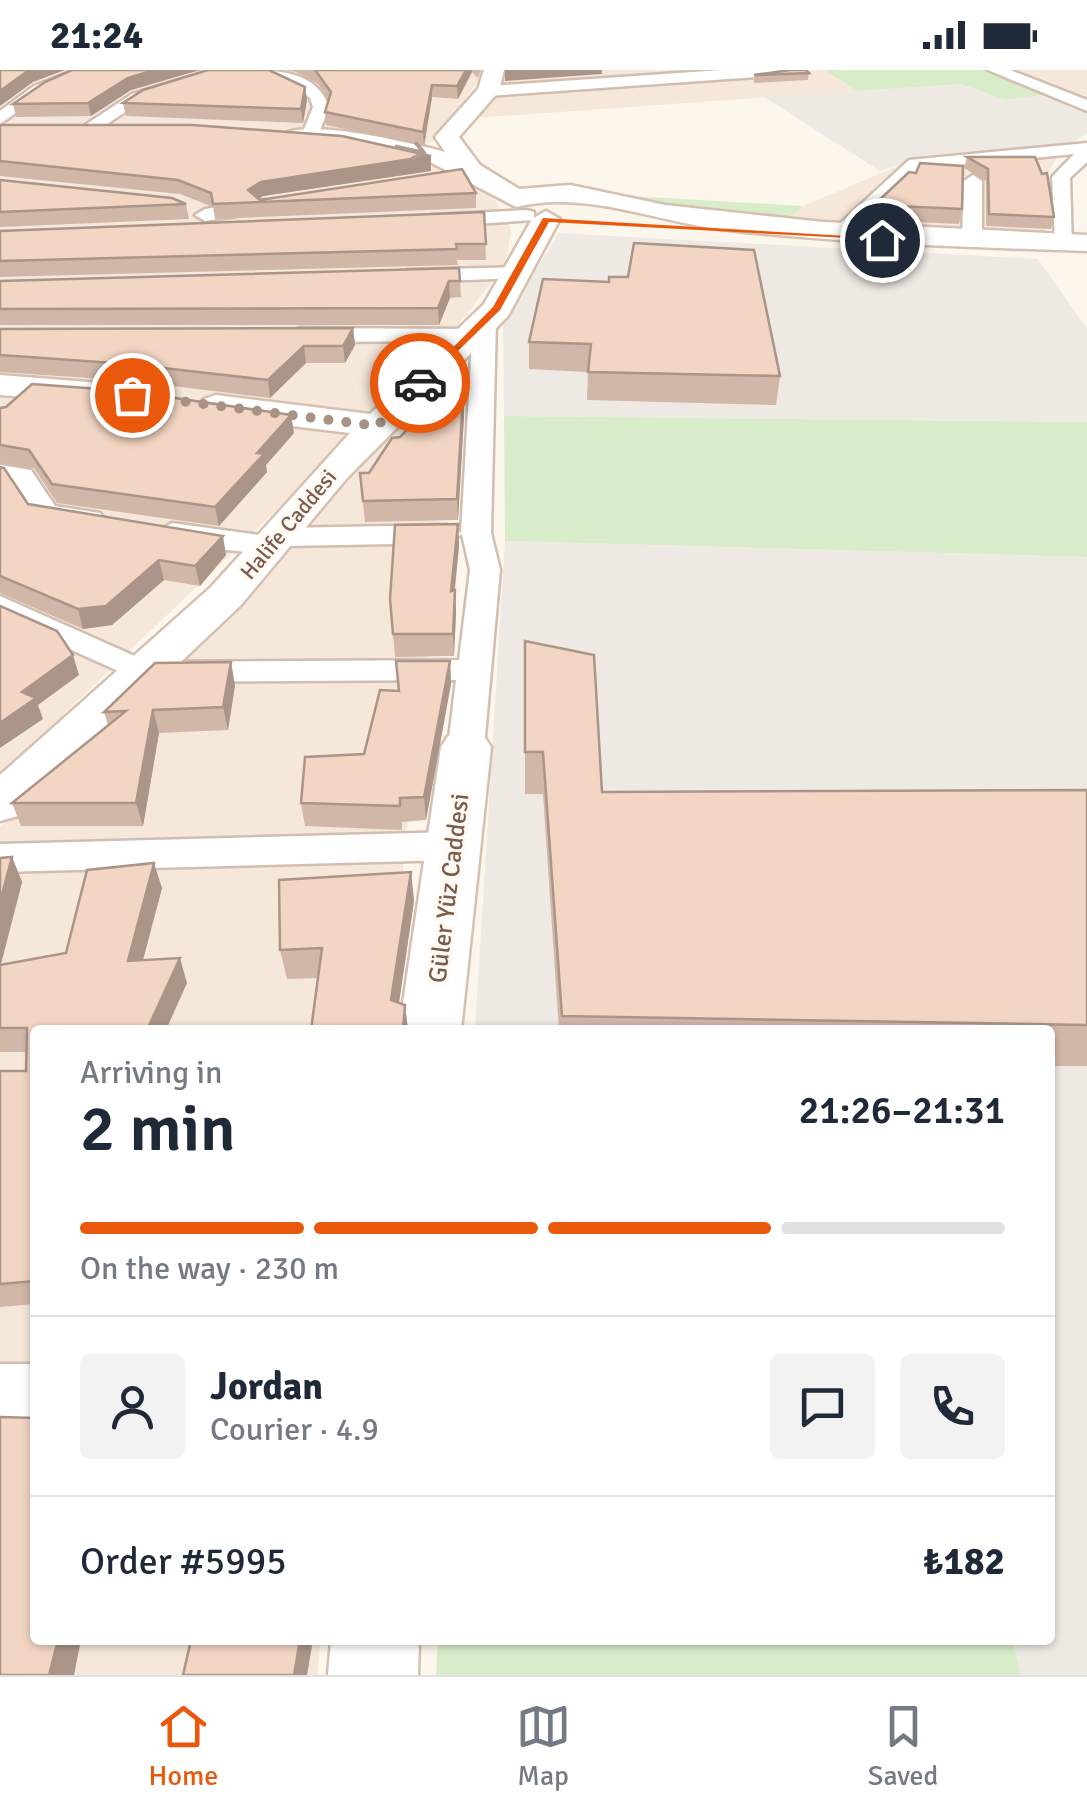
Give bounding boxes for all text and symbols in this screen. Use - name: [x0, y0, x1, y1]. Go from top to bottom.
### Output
- text: 21:24: [50, 12, 143, 59]
- one-way arrow: [394, 142, 426, 160]
- pin: [840, 198, 925, 283]
- icon: home: [855, 213, 910, 268]
- courier: [370, 333, 470, 433]
- pin: [90, 353, 175, 438]
- icon: car: [393, 356, 448, 411]
- icon: bag: [105, 368, 160, 423]
- street label: Halife Caddesi: [235, 464, 342, 585]
- street label: Güler Yüz Caddesi: [422, 792, 475, 984]
- text: Arriving in: [80, 1053, 222, 1092]
- text: 21:26–21:31: [799, 1087, 1005, 1134]
- text: 2 min: [80, 1089, 236, 1169]
- text: On the way · 230 m: [80, 1249, 339, 1288]
- button: person: [80, 1354, 185, 1459]
- button: chat: [770, 1354, 875, 1459]
- button: phone: [900, 1354, 1005, 1459]
- text: Jordan: [210, 1363, 323, 1410]
- text: Courier · 4.9: [210, 1410, 379, 1449]
- text: Order #5995: [80, 1538, 287, 1585]
- text: ₺182: [923, 1538, 1005, 1585]
- tab: Home: [149, 1699, 218, 1793]
- tab: Map: [516, 1699, 571, 1793]
- tab: Saved: [868, 1699, 938, 1793]

